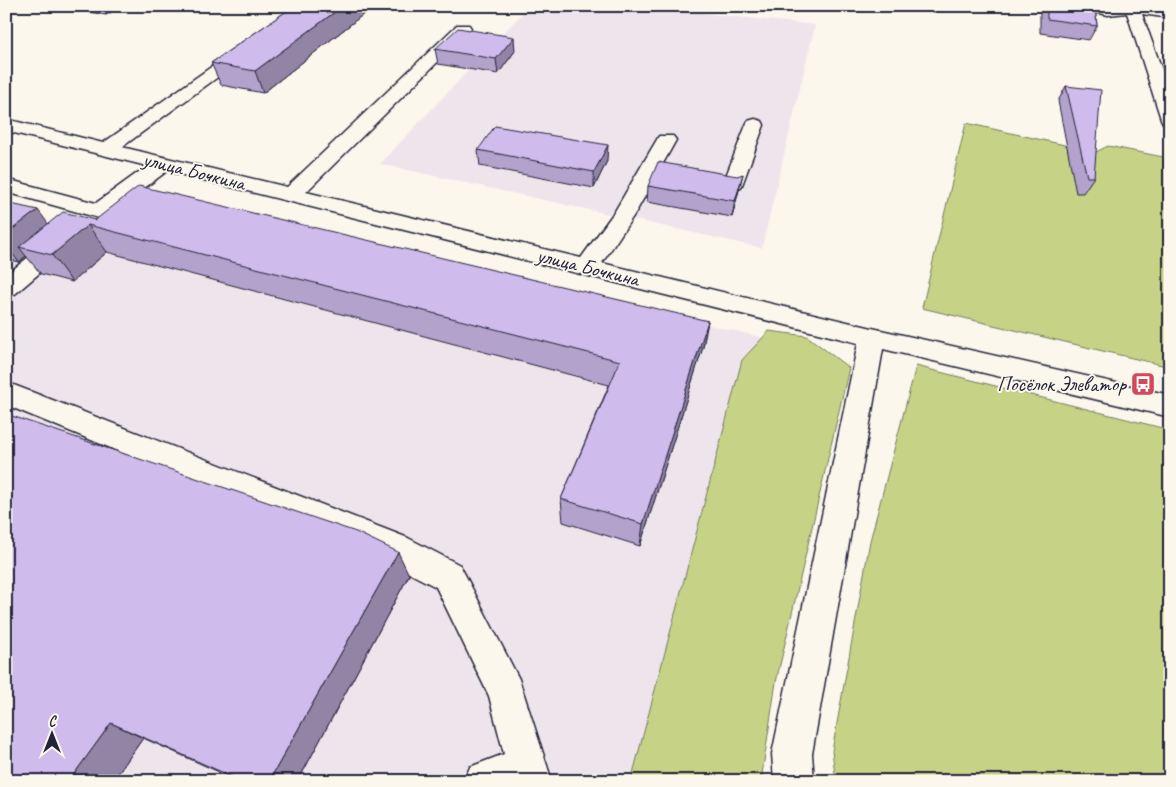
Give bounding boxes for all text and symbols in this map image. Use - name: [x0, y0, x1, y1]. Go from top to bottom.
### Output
- street label: улица Бочкина: [138, 145, 250, 197]
- street label: улица Бочкина: [532, 241, 644, 293]
- place label: Посёлок Элеватор: [997, 371, 1128, 397]
- bus stop icon: Посёлок Элеватор: [1130, 371, 1156, 397]
- north arrow: [28, 710, 78, 760]
- text: С: [49, 713, 58, 730]

